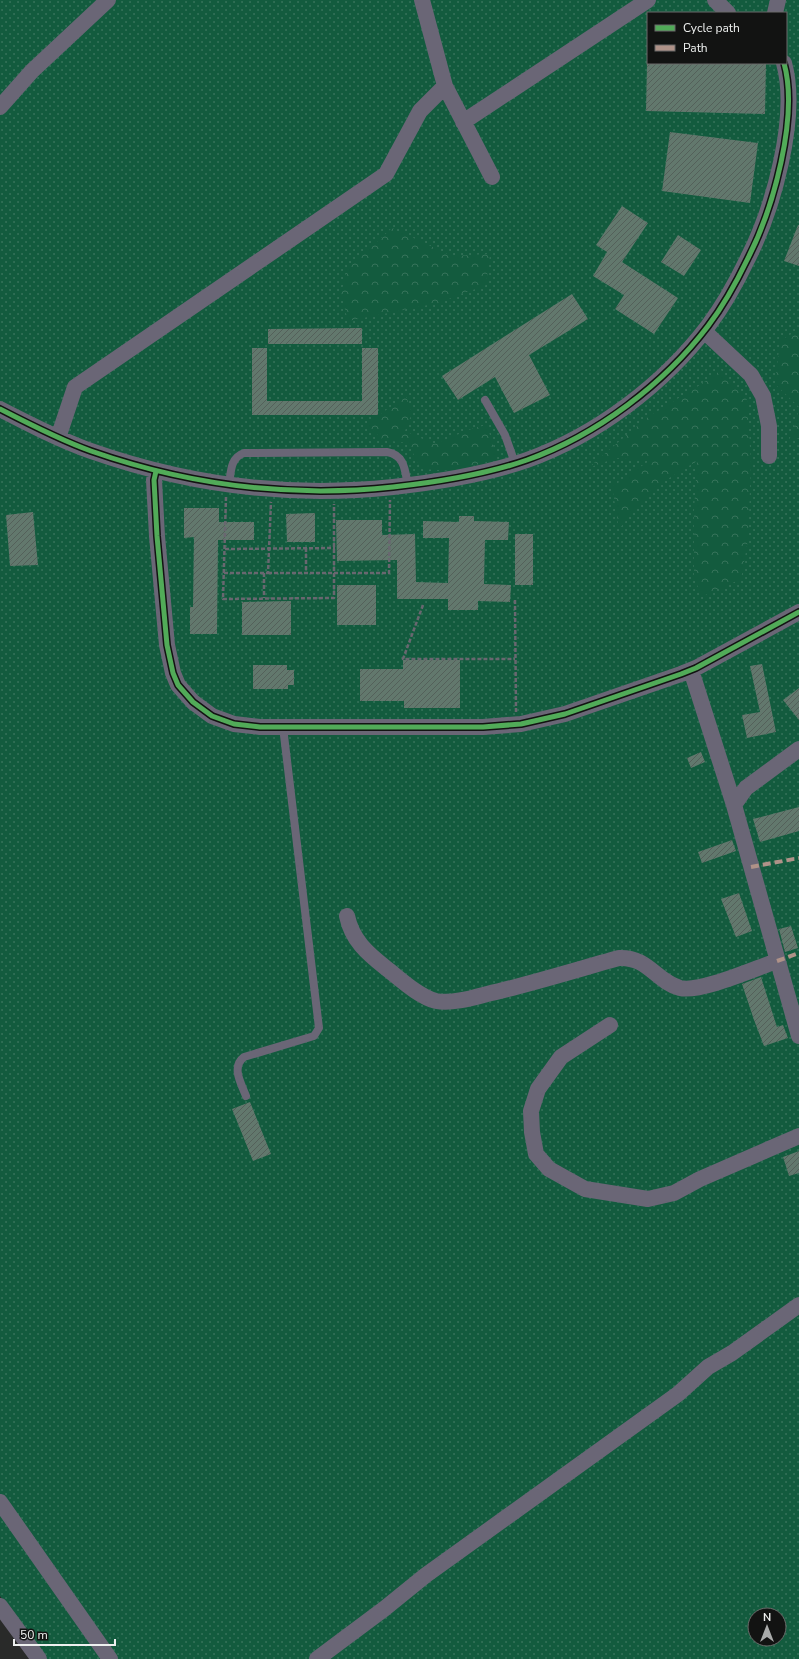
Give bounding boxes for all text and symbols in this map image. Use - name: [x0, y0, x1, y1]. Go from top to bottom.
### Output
- legend: [647, 12, 787, 64]
- text: Cycle path: [683, 20, 740, 36]
- text: Path: [683, 40, 708, 56]
- north arrow: [747, 1607, 787, 1647]
- text: N: [763, 1610, 771, 1625]
- scale bar: [14, 1621, 115, 1647]
- text: 50 m: [20, 1627, 48, 1643]

